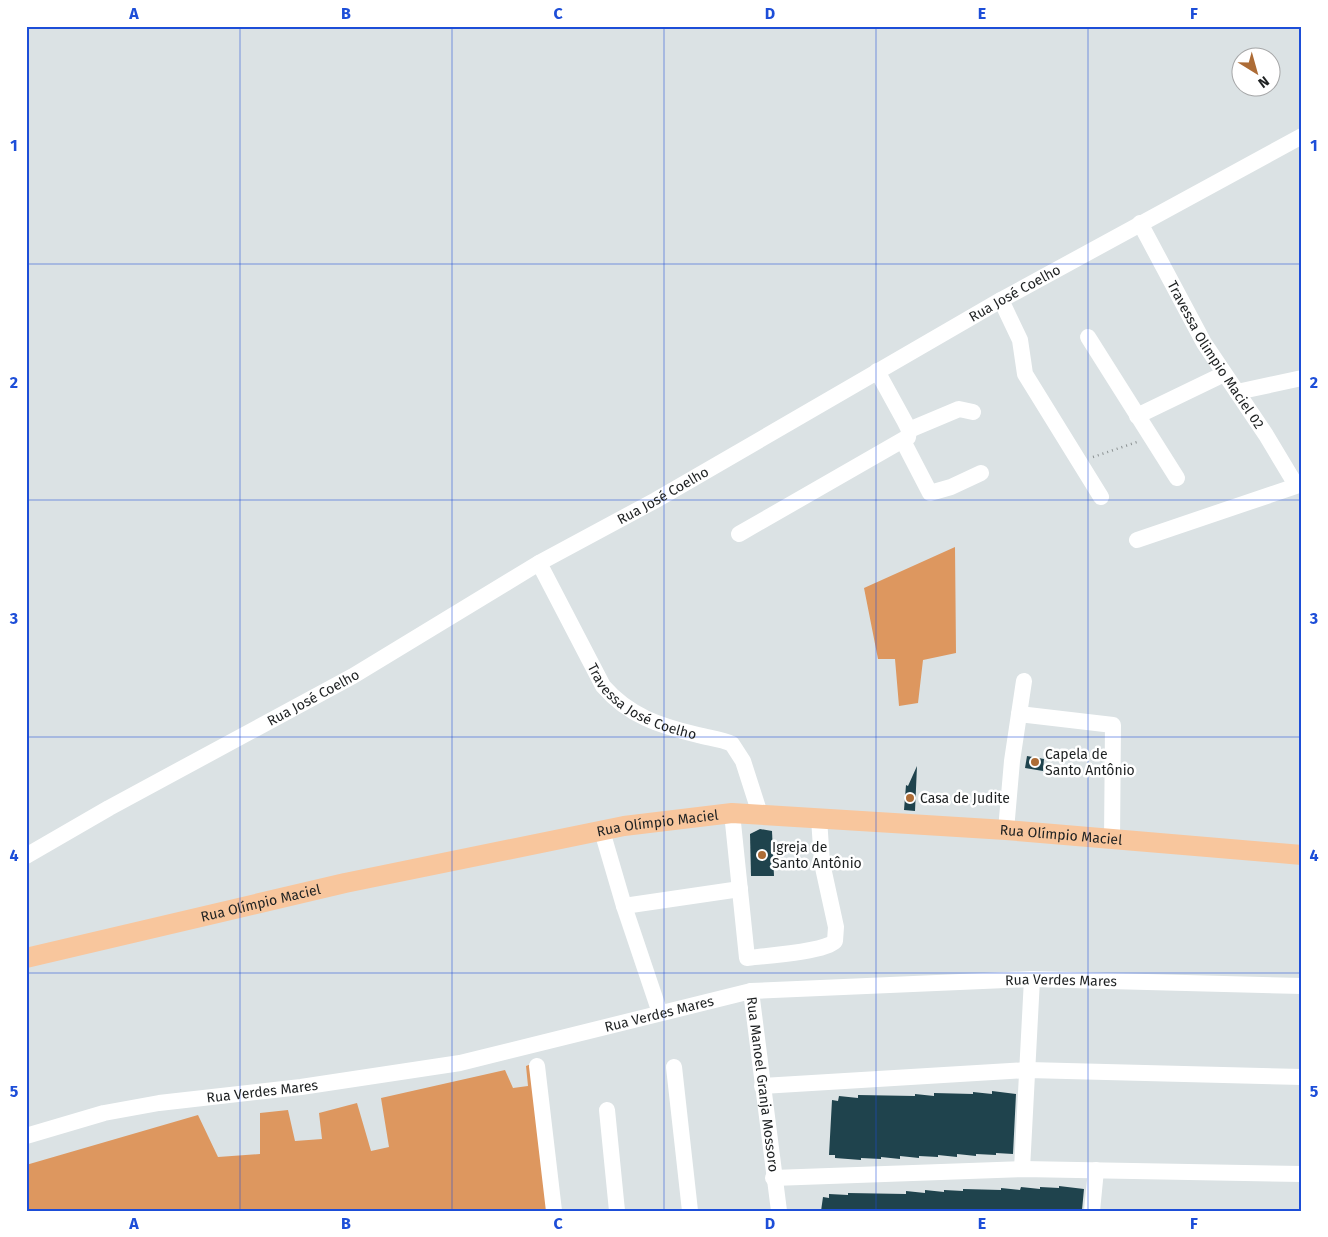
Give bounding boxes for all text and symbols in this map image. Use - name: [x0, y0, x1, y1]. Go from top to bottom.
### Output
- text: A: [128, 4, 139, 23]
- text: B: [341, 4, 351, 23]
- text: C: [553, 4, 563, 23]
- text: D: [765, 4, 775, 23]
- text: E: [978, 4, 986, 23]
- text: F: [1190, 4, 1198, 23]
- north arrow: [1230, 48, 1280, 98]
- text: N: [1255, 72, 1272, 92]
- text: 1: [10, 136, 18, 155]
- text: 1: [1310, 136, 1318, 155]
- street label: Rua José Coelho: [966, 261, 1063, 325]
- street label: Travessa Olimpio Maciel 02: [1164, 278, 1268, 432]
- text: 2: [10, 373, 18, 392]
- text: 2: [1310, 373, 1318, 392]
- street label: Rua José Coelho: [614, 463, 712, 528]
- text: 3: [9, 609, 18, 628]
- text: 3: [1309, 609, 1318, 628]
- street label: Travessa José Coelho: [584, 660, 698, 743]
- street label: Rua José Coelho: [264, 666, 362, 729]
- place label: Capela de Santo Antônio: [1045, 746, 1135, 779]
- marker: Capela de Santo Antônio: [1029, 756, 1041, 768]
- place label: Casa de Judite: [920, 790, 1010, 807]
- marker: Casa de Judite: [904, 792, 916, 804]
- street label: Rua Olímpio Maciel: [595, 806, 719, 840]
- street label: Rua Olímpio Maciel: [999, 821, 1123, 848]
- place label: Igreja de Santo Antônio: [772, 839, 862, 872]
- text: 4: [9, 846, 19, 865]
- text: 4: [1309, 846, 1319, 865]
- marker: Igreja de Santo Antônio: [756, 849, 768, 861]
- street label: Rua Olímpio Maciel: [199, 881, 322, 925]
- street label: Rua Verdes Mares: [1005, 970, 1118, 990]
- street label: Rua Verdes Mares: [603, 992, 716, 1035]
- street label: Rua Manoel Granja Mossoro: [743, 996, 782, 1173]
- street label: Rua Verdes Mares: [206, 1076, 319, 1106]
- text: 5: [10, 1082, 19, 1101]
- text: 5: [1310, 1082, 1319, 1101]
- text: A: [128, 1214, 139, 1233]
- text: B: [341, 1214, 351, 1233]
- text: C: [553, 1214, 563, 1233]
- text: D: [765, 1214, 775, 1233]
- text: E: [978, 1214, 986, 1233]
- text: F: [1190, 1214, 1198, 1233]

